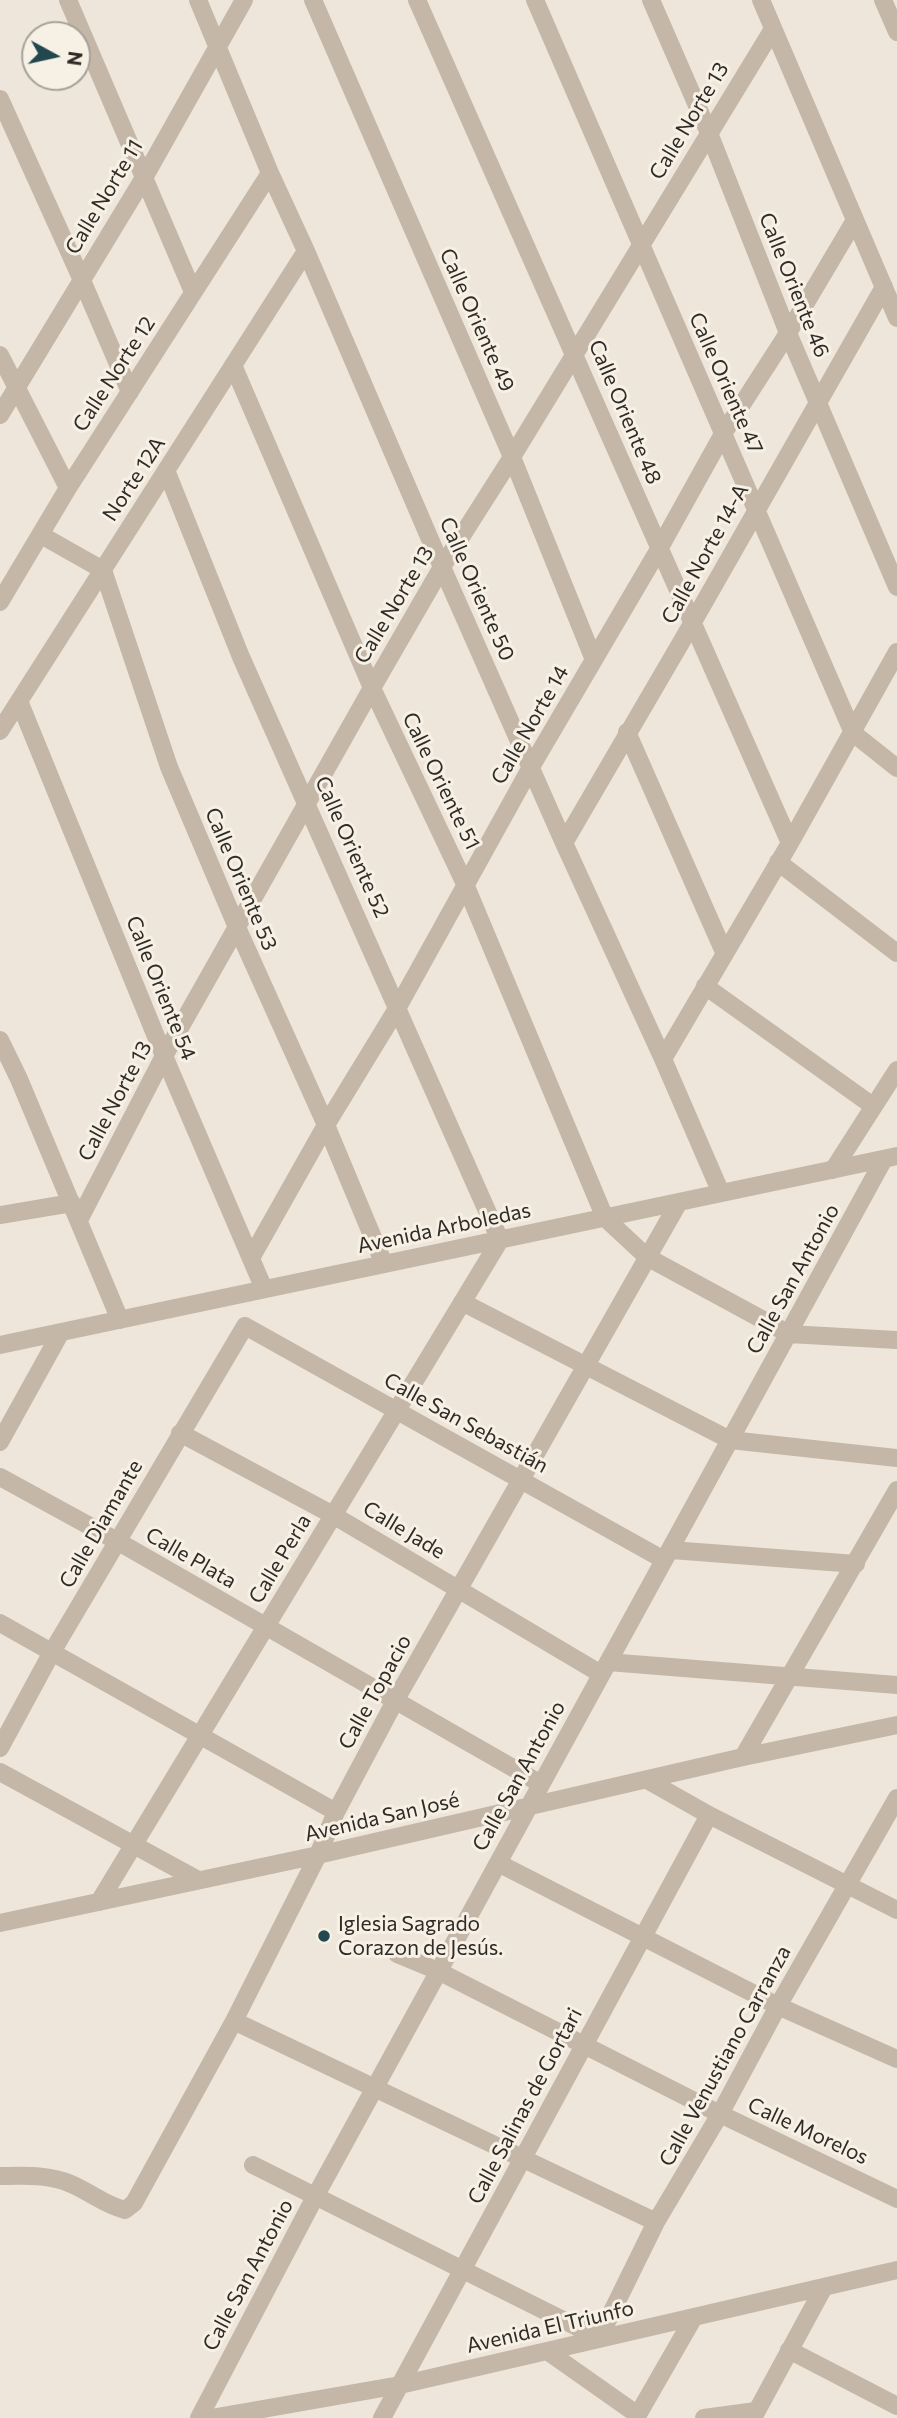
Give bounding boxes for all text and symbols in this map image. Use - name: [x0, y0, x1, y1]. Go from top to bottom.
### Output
- north arrow: [21, 21, 91, 91]
- text: N: [63, 50, 88, 67]
- street label: Calle Norte 13: [644, 58, 734, 184]
- street label: Calle Norte 11: [60, 135, 148, 259]
- street label: Calle Oriente 46: [753, 209, 835, 361]
- street label: Calle Oriente 49: [434, 244, 520, 396]
- street label: Calle Oriente 47: [684, 308, 768, 458]
- street label: Calle Norte 12: [67, 312, 161, 436]
- street label: Calle Oriente 48: [583, 336, 667, 488]
- street label: Norte 12A: [97, 432, 171, 526]
- street label: Calle Norte 14-A: [656, 480, 754, 628]
- street label: Calle Oriente 50: [434, 513, 520, 665]
- street label: Calle Norte 13: [349, 542, 439, 668]
- street label: Calle Norte 14: [486, 661, 574, 789]
- street label: Calle Oriente 51: [397, 708, 485, 854]
- street label: Calle Oriente 52: [309, 772, 395, 922]
- street label: Calle Oriente 53: [200, 804, 282, 954]
- street label: Calle Oriente 54: [121, 912, 201, 1064]
- street label: Calle Norte 13: [73, 1037, 157, 1165]
- street label: Avenida Arboledas: [355, 1197, 533, 1259]
- street label: Calle San Antonio: [741, 1199, 845, 1359]
- street label: Calle San Sebastián: [380, 1367, 552, 1479]
- street label: Calle Diamante: [54, 1455, 148, 1593]
- street label: Calle Jade: [358, 1496, 450, 1564]
- street label: Calle Perla: [244, 1510, 316, 1608]
- street label: Calle Plata: [141, 1522, 241, 1594]
- street label: Calle Topacio: [333, 1630, 417, 1754]
- street label: Calle San Antonio: [467, 1696, 571, 1856]
- street label: Avenida San José: [302, 1787, 462, 1847]
- place label: Iglesia Sagrado Corazon de Jesús.: [338, 1911, 503, 1961]
- marker: Iglesia Sagrado Corazon de Jesús.: [316, 1928, 332, 1944]
- street label: Calle Venustiano Carranza: [654, 1941, 796, 2171]
- street label: Calle Salinas de Gortari: [463, 2004, 587, 2208]
- street label: Calle Morelos: [744, 2092, 872, 2170]
- street label: Calle San Antonio: [197, 2195, 299, 2355]
- street label: Avenida El Triunfo: [464, 2295, 636, 2359]

